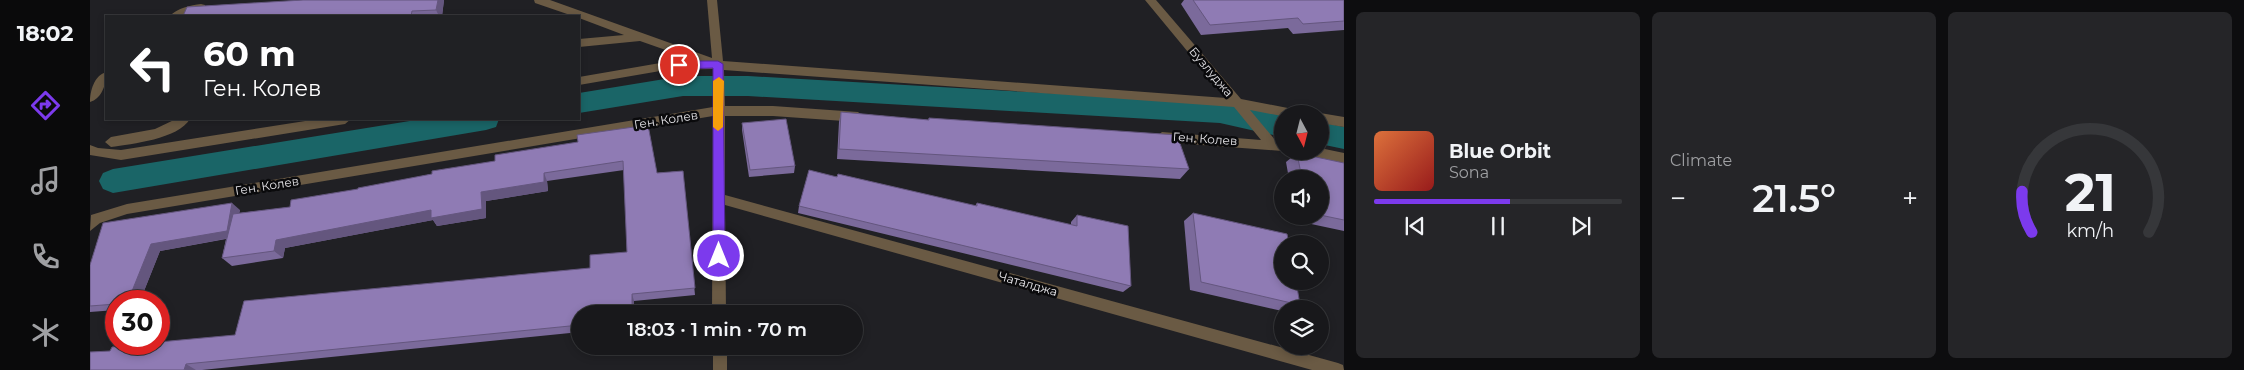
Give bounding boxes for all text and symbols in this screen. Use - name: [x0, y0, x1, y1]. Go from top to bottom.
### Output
- text: 18:02: [17, 20, 73, 47]
- text: 60 m: [203, 32, 296, 75]
- icon: left: [120, 35, 185, 100]
- pin: [658, 44, 700, 86]
- street label: Бузлуджа: [1186, 44, 1236, 100]
- icon: arrive: [665, 51, 693, 79]
- text: Ген. Колев: [203, 75, 321, 102]
- icon: directions: [28, 88, 63, 123]
- north arrow: [1274, 105, 1329, 160]
- map controls: [1274, 105, 1329, 355]
- street label: Ген. Колев: [633, 107, 699, 132]
- street label: Ген. Колев: [1172, 129, 1238, 148]
- text: Blue Orbit: [1449, 140, 1551, 163]
- text: Climate: [1670, 151, 1732, 170]
- text: 21: [2064, 161, 2116, 224]
- icon: music: [28, 163, 63, 198]
- text: Sona: [1449, 163, 1489, 182]
- button: sound: [1274, 170, 1329, 225]
- street label: Ген. Колев: [234, 173, 300, 198]
- text: 21.5°: [1752, 175, 1836, 222]
- text: −: [1670, 181, 1686, 215]
- text: +: [1902, 181, 1918, 215]
- icon: previous: [1401, 212, 1429, 240]
- icon: pause: [1484, 212, 1512, 240]
- icon: next: [1567, 212, 1595, 240]
- text: km/h: [2066, 220, 2114, 241]
- position arrow: [692, 229, 744, 281]
- button: search: [1274, 235, 1329, 290]
- icon: phone: [28, 239, 63, 274]
- street label: Чаталджа: [997, 268, 1059, 299]
- speed limit sign: 30: [105, 290, 170, 355]
- button: layers: [1274, 300, 1329, 355]
- icon: climate: [28, 315, 63, 350]
- text: 18:03 · 1 min · 70 m: [627, 318, 807, 341]

